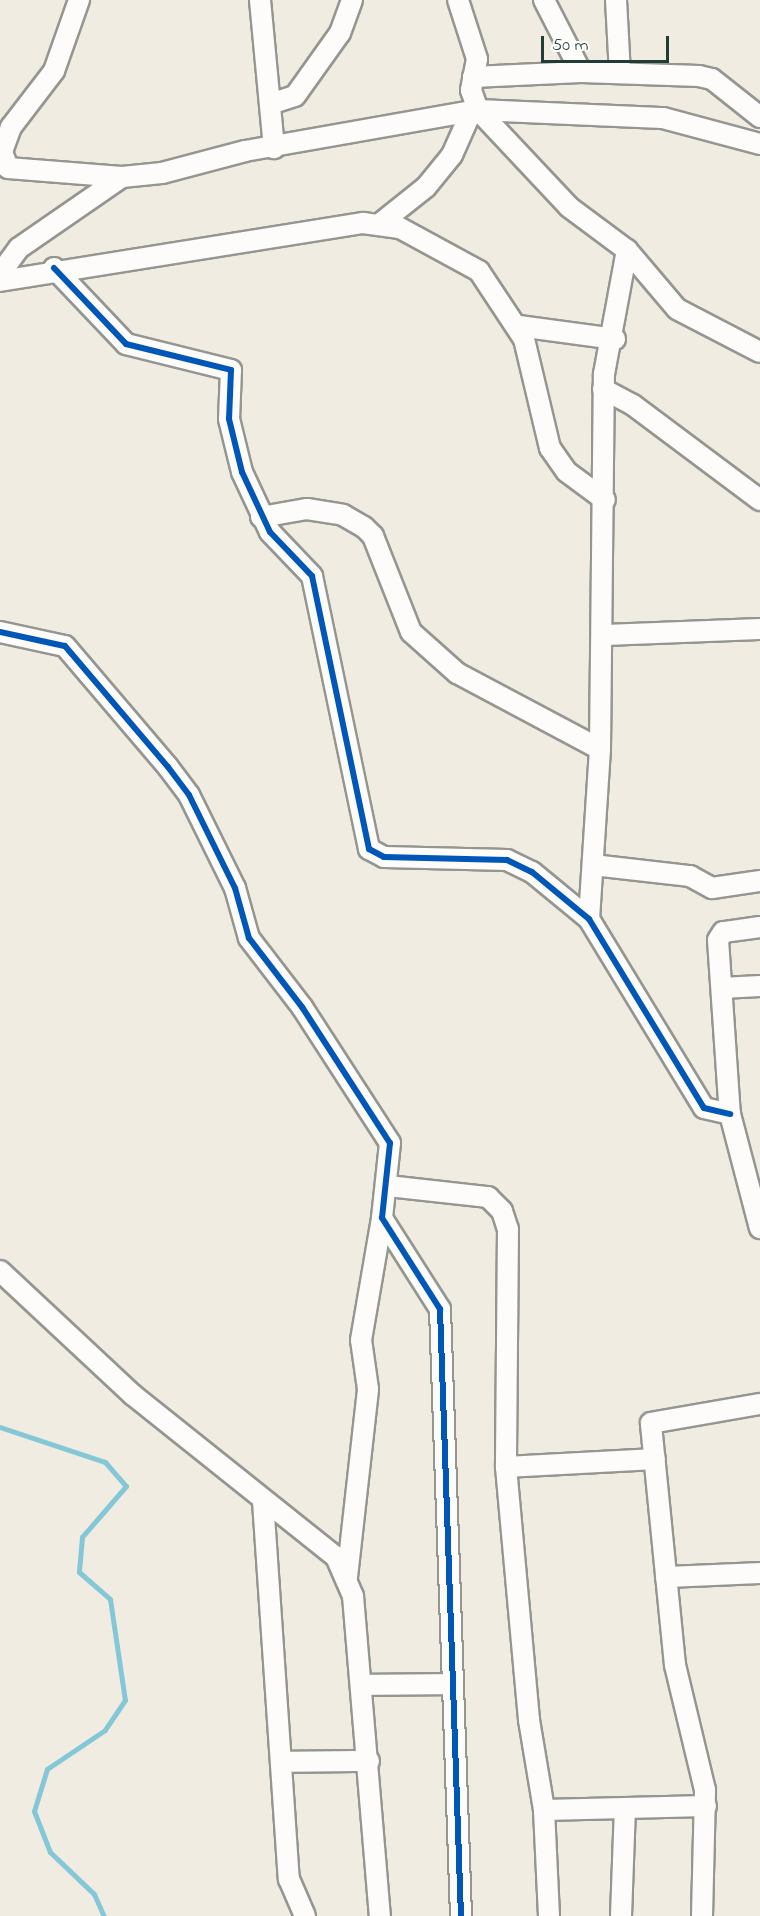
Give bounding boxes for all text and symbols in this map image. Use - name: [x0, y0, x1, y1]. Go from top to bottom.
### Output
- scale bar: [544, 24, 672, 62]
- text: 50 m: [552, 33, 589, 59]

